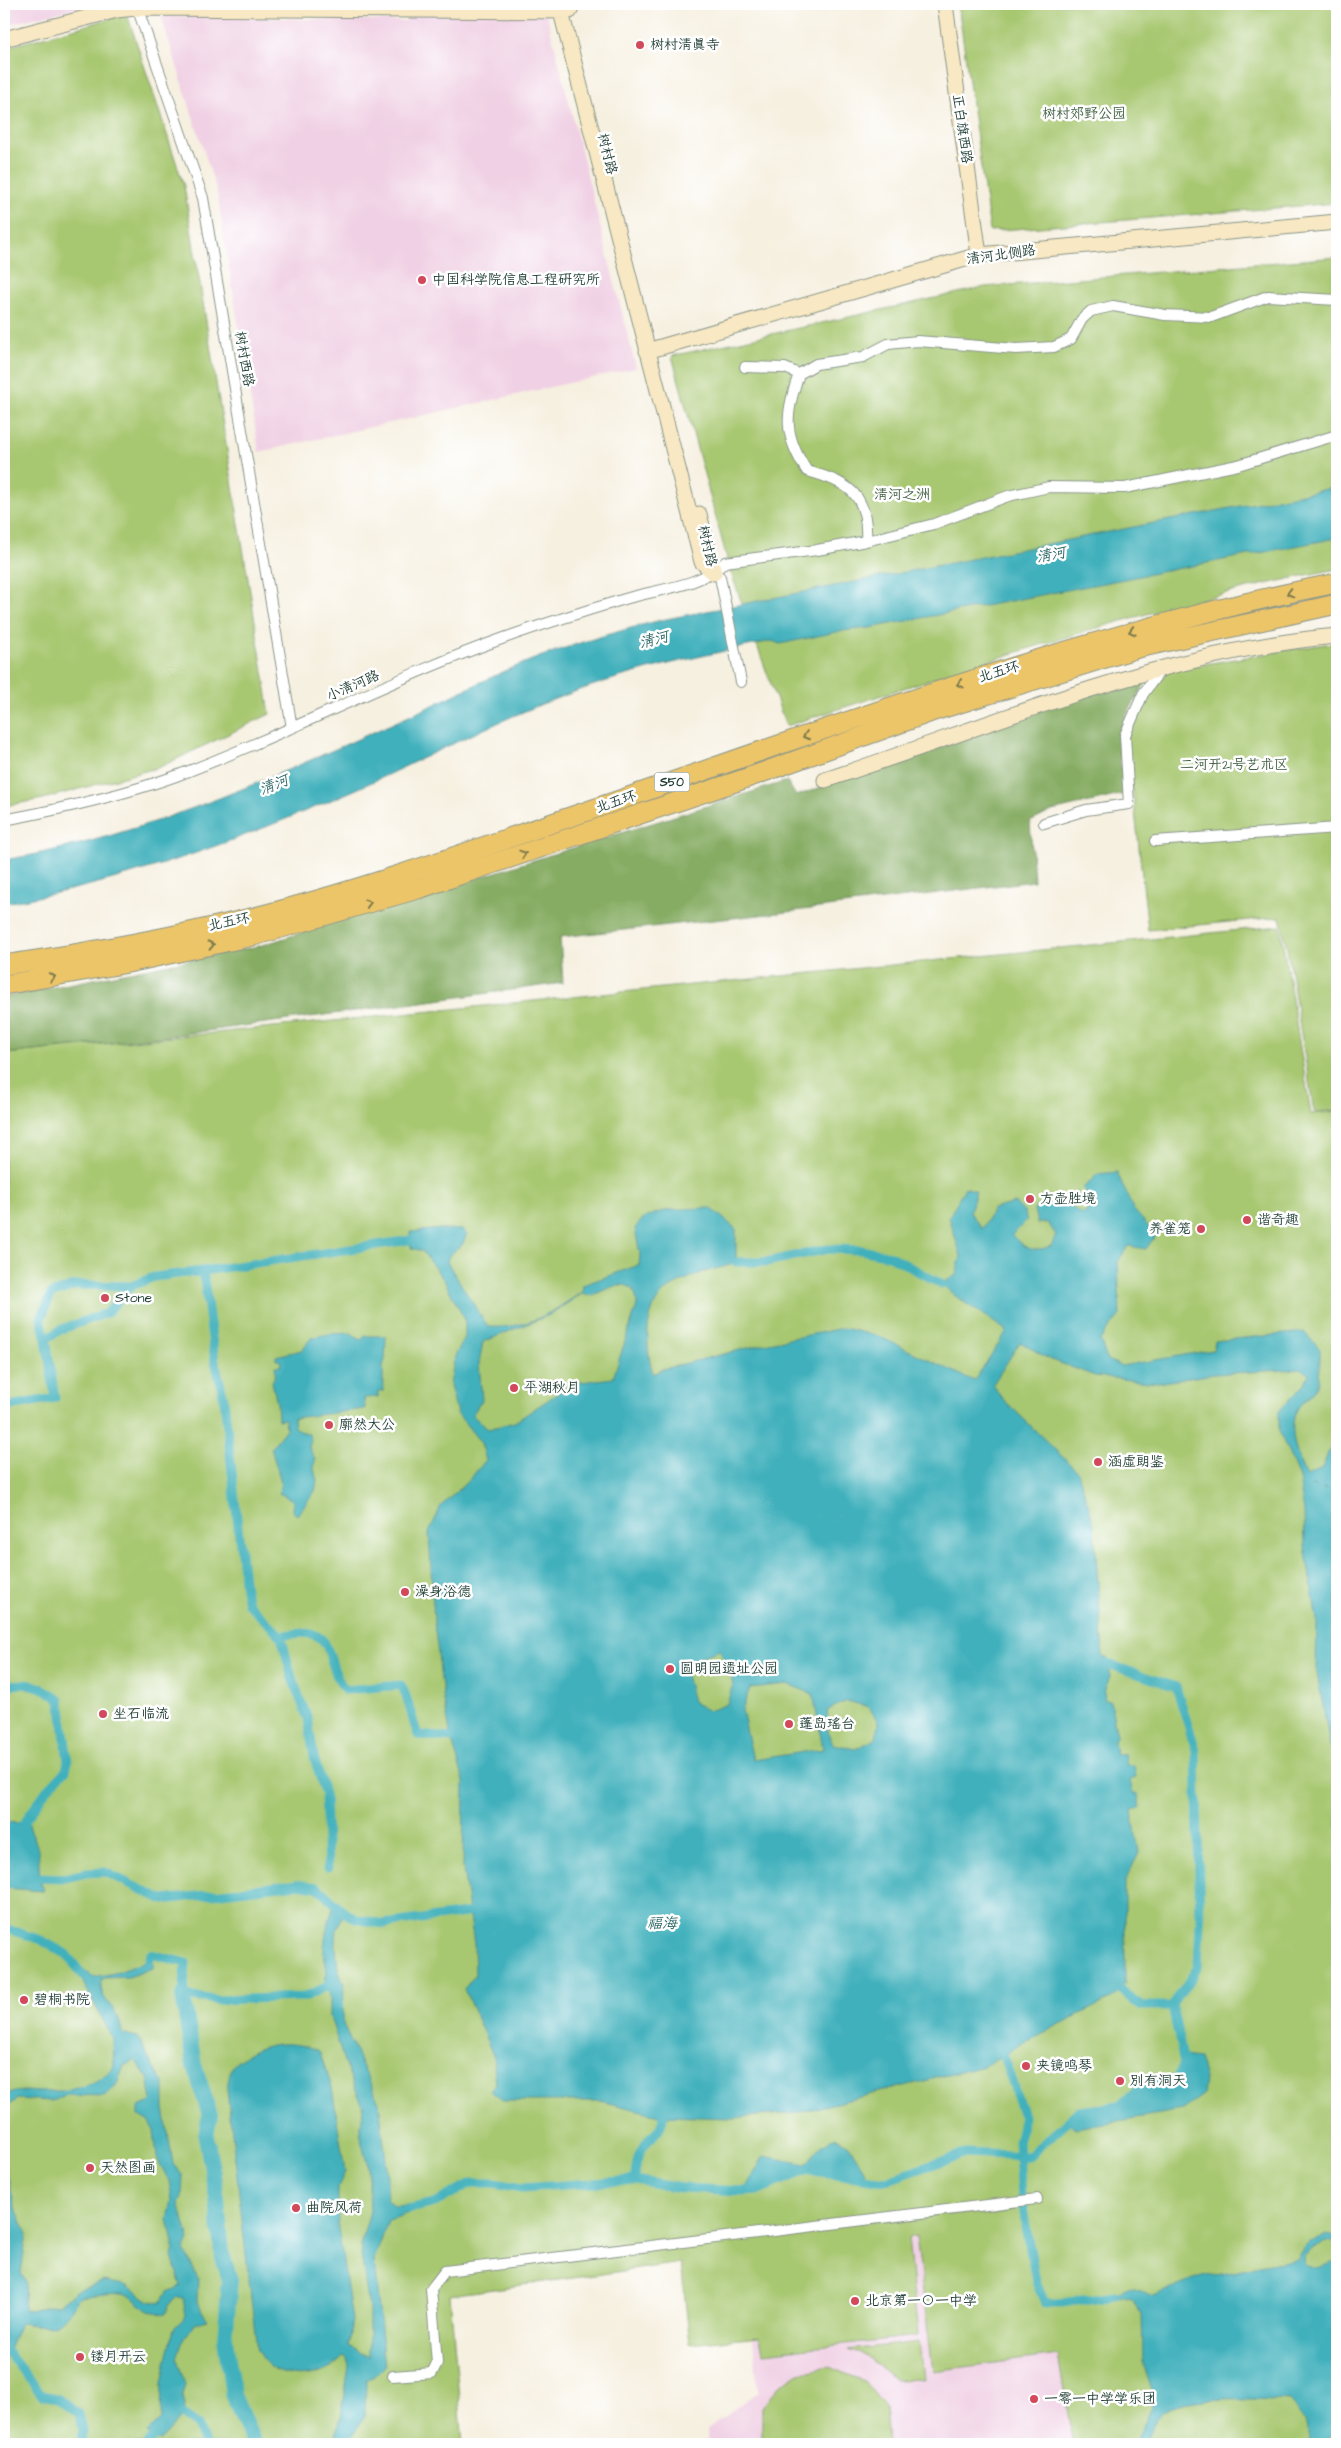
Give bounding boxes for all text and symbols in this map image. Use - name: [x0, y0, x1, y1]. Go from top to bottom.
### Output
- place label: 树村清真寺: [650, 35, 720, 55]
- marker: 树村清真寺: [634, 39, 646, 51]
- street label: 正白旗西路: [947, 93, 977, 165]
- park label: 树村郊野公园: [1042, 104, 1126, 124]
- street label: 树村路: [592, 131, 622, 177]
- street label: 清河北侧路: [965, 240, 1037, 270]
- place label: 中国科学院信息工程研究所: [432, 270, 600, 290]
- marker: 中国科学院信息工程研究所: [416, 274, 428, 286]
- street label: 树村西路: [229, 330, 259, 388]
- park label: 清河之洲: [874, 485, 930, 505]
- street label: 树村路: [693, 523, 721, 569]
- water label: 清河: [1034, 541, 1071, 568]
- one-way arrow: [1285, 587, 1294, 598]
- water label: 清河: [637, 625, 674, 654]
- one-way arrow: [1128, 626, 1136, 636]
- street label: 北五环: [976, 656, 1022, 688]
- street label: 小清河路: [323, 665, 383, 707]
- one-way arrow: [956, 679, 964, 689]
- one-way arrow: [802, 731, 810, 741]
- park label: 二河开21号艺术区: [1180, 755, 1288, 775]
- water label: 清河: [256, 769, 295, 800]
- road number: S50: [654, 772, 690, 792]
- street label: 北五环: [593, 786, 639, 818]
- one-way arrow: [518, 849, 527, 859]
- one-way arrow: [364, 898, 372, 909]
- street label: 北五环: [206, 908, 252, 936]
- one-way arrow: [207, 940, 216, 951]
- one-way arrow: [47, 972, 56, 982]
- place label: 方壶胜境: [1040, 1189, 1096, 1209]
- marker: 方壶胜境: [1024, 1193, 1036, 1205]
- place label: 谐奇趣: [1257, 1210, 1299, 1230]
- marker: 谐奇趣: [1241, 1214, 1253, 1226]
- place label: 养雀笼: [1149, 1219, 1191, 1239]
- marker: 养雀笼: [1195, 1223, 1207, 1235]
- place label: Stone: [115, 1288, 153, 1308]
- marker: Stone: [99, 1292, 111, 1304]
- place label: 平湖秋月: [524, 1378, 580, 1398]
- marker: 平湖秋月: [508, 1382, 520, 1394]
- place label: 廓然大公: [339, 1415, 395, 1435]
- marker: 廓然大公: [323, 1419, 335, 1431]
- place label: 涵虚朗鉴: [1108, 1452, 1164, 1472]
- marker: 涵虚朗鉴: [1092, 1456, 1104, 1468]
- place label: 澡身浴德: [415, 1582, 471, 1602]
- marker: 澡身浴德: [399, 1586, 411, 1598]
- place label: 圆明园遗址公园: [680, 1659, 778, 1679]
- marker: 圆明园遗址公园: [664, 1663, 676, 1675]
- place label: 坐石临流: [113, 1704, 169, 1724]
- marker: 坐石临流: [97, 1708, 109, 1720]
- place label: 蓬岛瑶台: [799, 1714, 855, 1734]
- marker: 蓬岛瑶台: [783, 1718, 795, 1730]
- water label: 福海: [647, 1913, 679, 1934]
- place label: 碧桐书院: [34, 1990, 90, 2010]
- marker: 碧桐书院: [18, 1994, 30, 2006]
- place label: 夹镜鸣琴: [1036, 2056, 1092, 2076]
- marker: 夹镜鸣琴: [1020, 2060, 1032, 2072]
- place label: 别有洞天: [1130, 2071, 1186, 2091]
- marker: 别有洞天: [1114, 2075, 1126, 2087]
- place label: 天然图画: [100, 2158, 156, 2178]
- marker: 天然图画: [84, 2162, 96, 2174]
- place label: 曲院风荷: [306, 2198, 362, 2218]
- marker: 曲院风荷: [290, 2202, 302, 2214]
- place label: 北京第一〇一中学: [865, 2291, 977, 2311]
- marker: 北京第一〇一中学: [849, 2295, 861, 2307]
- place label: 镂月开云: [90, 2347, 146, 2367]
- marker: 镂月开云: [74, 2351, 86, 2363]
- place label: 一零一中学学乐团: [1044, 2389, 1156, 2409]
- marker: 一零一中学学乐团: [1028, 2393, 1040, 2405]

